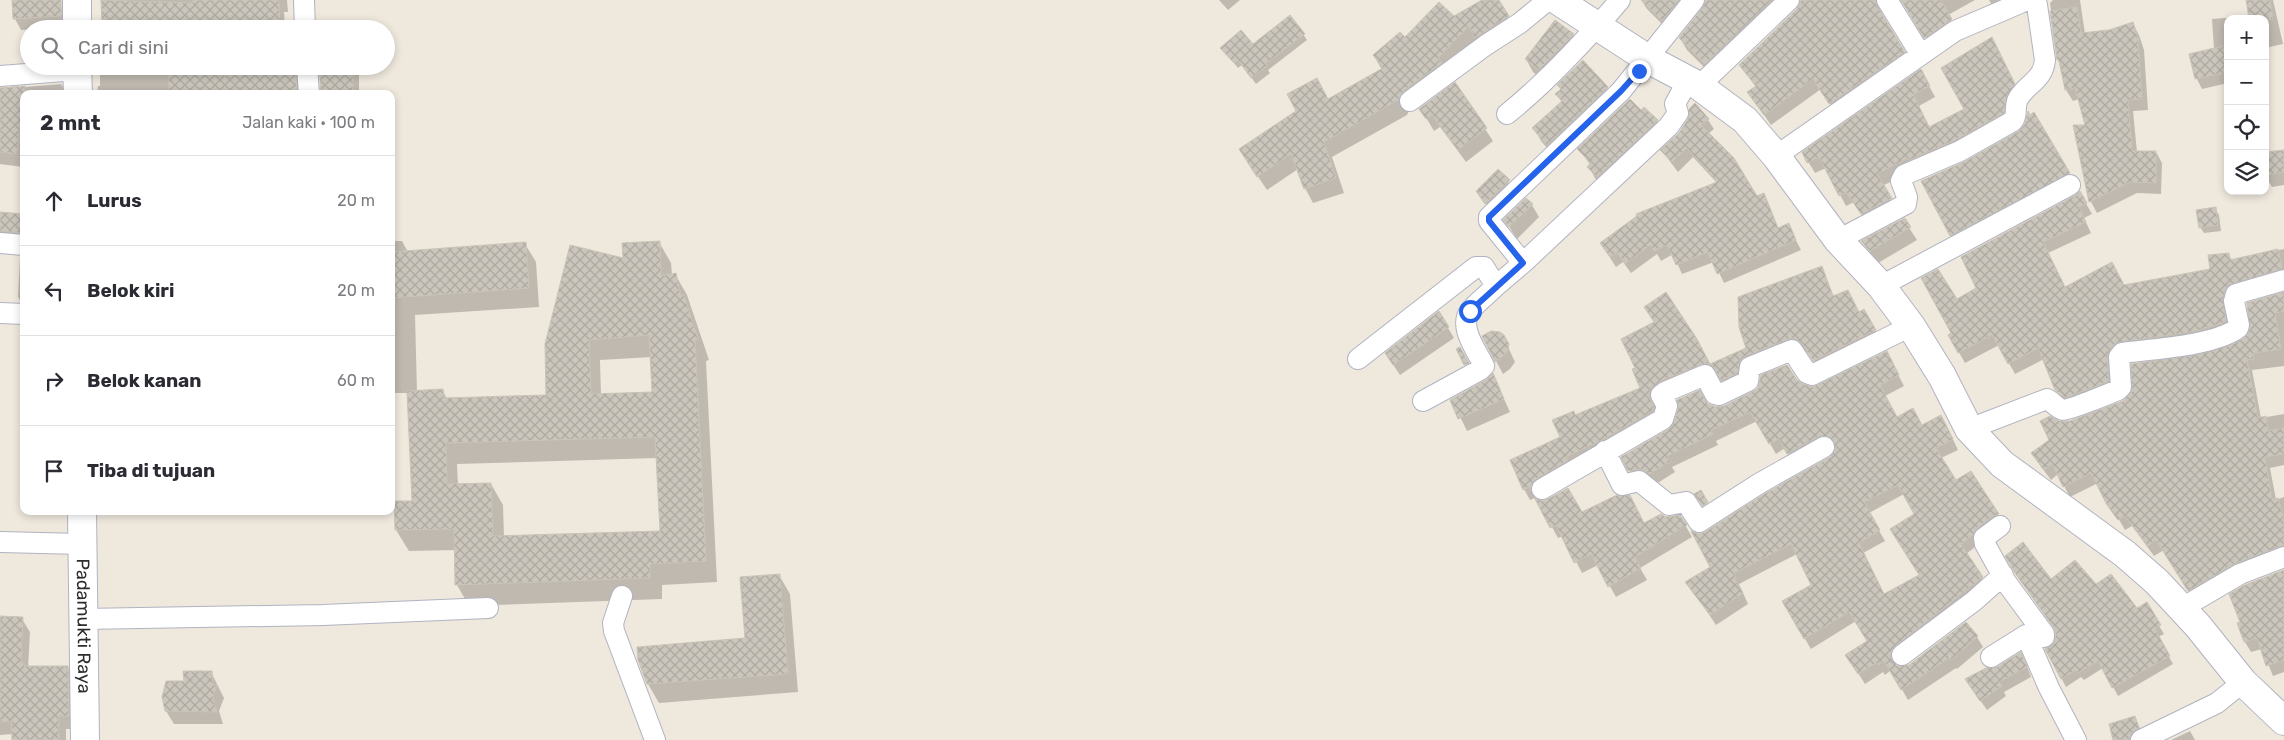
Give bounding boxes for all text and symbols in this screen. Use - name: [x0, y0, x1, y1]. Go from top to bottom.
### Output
- map controls: [2224, 15, 2269, 195]
- button: +: [2224, 15, 2269, 60]
- search box: [20, 20, 395, 75]
- icon: search: [38, 34, 66, 62]
- text: Cari di sini: [78, 36, 169, 59]
- route end: [1628, 60, 1651, 83]
- button: −: [2224, 60, 2269, 105]
- button: locate: [2224, 105, 2269, 150]
- text: 2 mnt: [40, 110, 101, 135]
- text: Jalan kaki · 100 m: [242, 113, 375, 132]
- button: layers: [2224, 150, 2269, 195]
- icon: ahead: [40, 187, 68, 215]
- text: Lurus: [87, 189, 142, 212]
- text: 20 m: [337, 191, 375, 210]
- icon: left: [40, 277, 68, 305]
- text: Belok kiri: [87, 279, 174, 302]
- text: 20 m: [337, 281, 375, 300]
- route start: [1459, 300, 1482, 323]
- icon: right: [40, 367, 68, 395]
- text: Belok kanan: [87, 369, 202, 392]
- text: 60 m: [337, 371, 375, 390]
- icon: arrive: [40, 457, 68, 485]
- text: Tiba di tujuan: [87, 459, 215, 482]
- street label: Padamukti Raya: [72, 558, 95, 694]

